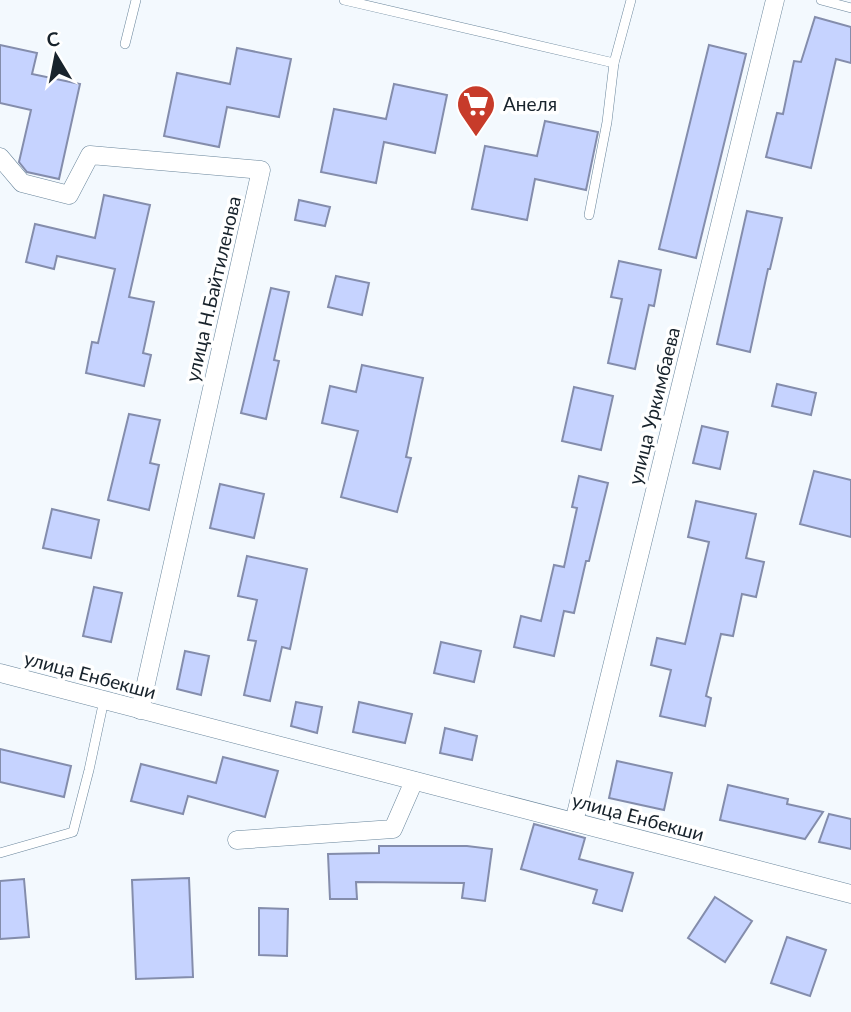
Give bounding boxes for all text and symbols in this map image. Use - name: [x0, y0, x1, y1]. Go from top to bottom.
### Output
- north arrow: [21, 21, 91, 91]
- text: С: [45, 26, 62, 51]
- supermarket icon: Анеля: [455, 83, 497, 138]
- place label: Анеля: [503, 92, 557, 115]
- street label: улица Н.Байтиленова: [180, 194, 245, 384]
- street label: улица Уркимбаева: [623, 325, 684, 487]
- street label: улица Енбекши: [22, 646, 159, 703]
- street label: улица Енбекши: [570, 788, 707, 845]

